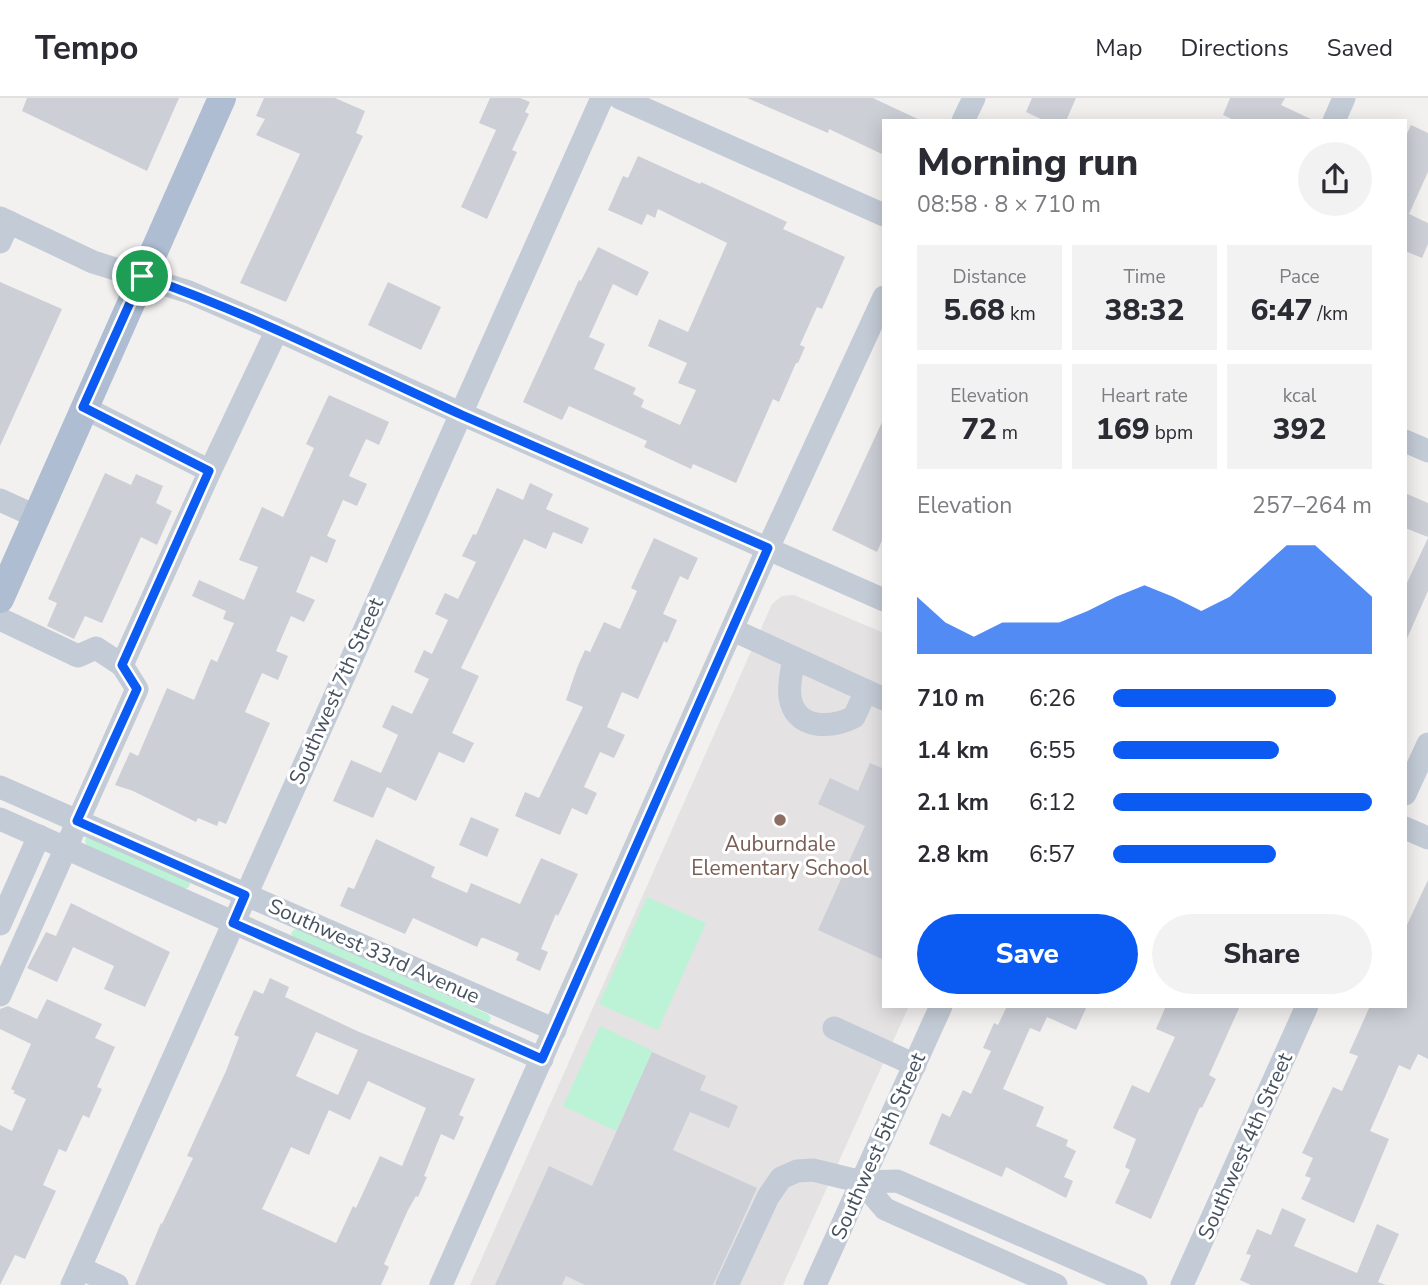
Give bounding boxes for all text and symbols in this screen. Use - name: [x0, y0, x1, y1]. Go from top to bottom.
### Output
- text: Tempo: [35, 26, 139, 71]
- text: Map: [1095, 32, 1142, 64]
- text: Directions: [1180, 32, 1289, 64]
- text: Saved: [1327, 32, 1393, 64]
- text: Morning run: [917, 137, 1138, 188]
- button: share: [1298, 142, 1372, 216]
- text: 08:58 · 8 × 710 m: [917, 189, 1101, 220]
- pin: [112, 246, 172, 306]
- icon: arrive: [123, 257, 161, 295]
- text: Distance: [953, 264, 1026, 290]
- text: Time: [1123, 264, 1166, 290]
- text: Pace: [1279, 264, 1320, 290]
- text: 5.68: [943, 290, 1005, 331]
- text: 38:32: [1105, 290, 1184, 331]
- text: 6:47: [1251, 290, 1312, 331]
- text: km: [1005, 301, 1036, 327]
- text: /km: [1312, 301, 1348, 327]
- text: Elevation: [950, 383, 1029, 409]
- text: Heart rate: [1101, 383, 1188, 409]
- text: kcal: [1283, 383, 1316, 409]
- text: 72: [961, 409, 997, 450]
- text: 169: [1096, 409, 1150, 450]
- text: 392: [1273, 409, 1327, 450]
- text: m: [997, 420, 1018, 446]
- text: bpm: [1150, 420, 1193, 446]
- text: Elevation: [917, 490, 1012, 521]
- text: 257–264 m: [1252, 490, 1372, 521]
- street label: Southwest 7th Street: [282, 593, 390, 789]
- text: 710 m: [917, 683, 985, 714]
- text: 6:26: [1029, 683, 1076, 714]
- text: 1.4 km: [917, 735, 989, 766]
- text: 6:55: [1029, 735, 1076, 766]
- text: 2.1 km: [917, 787, 989, 818]
- text: 6:12: [1029, 787, 1076, 818]
- marker: Auburndale Elementary School: [772, 812, 788, 828]
- place label: Auburndale Elementary School: [691, 830, 870, 882]
- text: 2.8 km: [917, 839, 989, 870]
- text: 6:57: [1029, 839, 1076, 870]
- street label: Southwest 33rd Avenue: [264, 892, 484, 1010]
- button: Save: [917, 914, 1138, 994]
- button: Share: [1152, 914, 1372, 994]
- street label: Southwest 5th Street: [824, 1048, 932, 1244]
- street label: Southwest 4th Street: [1191, 1048, 1299, 1244]

